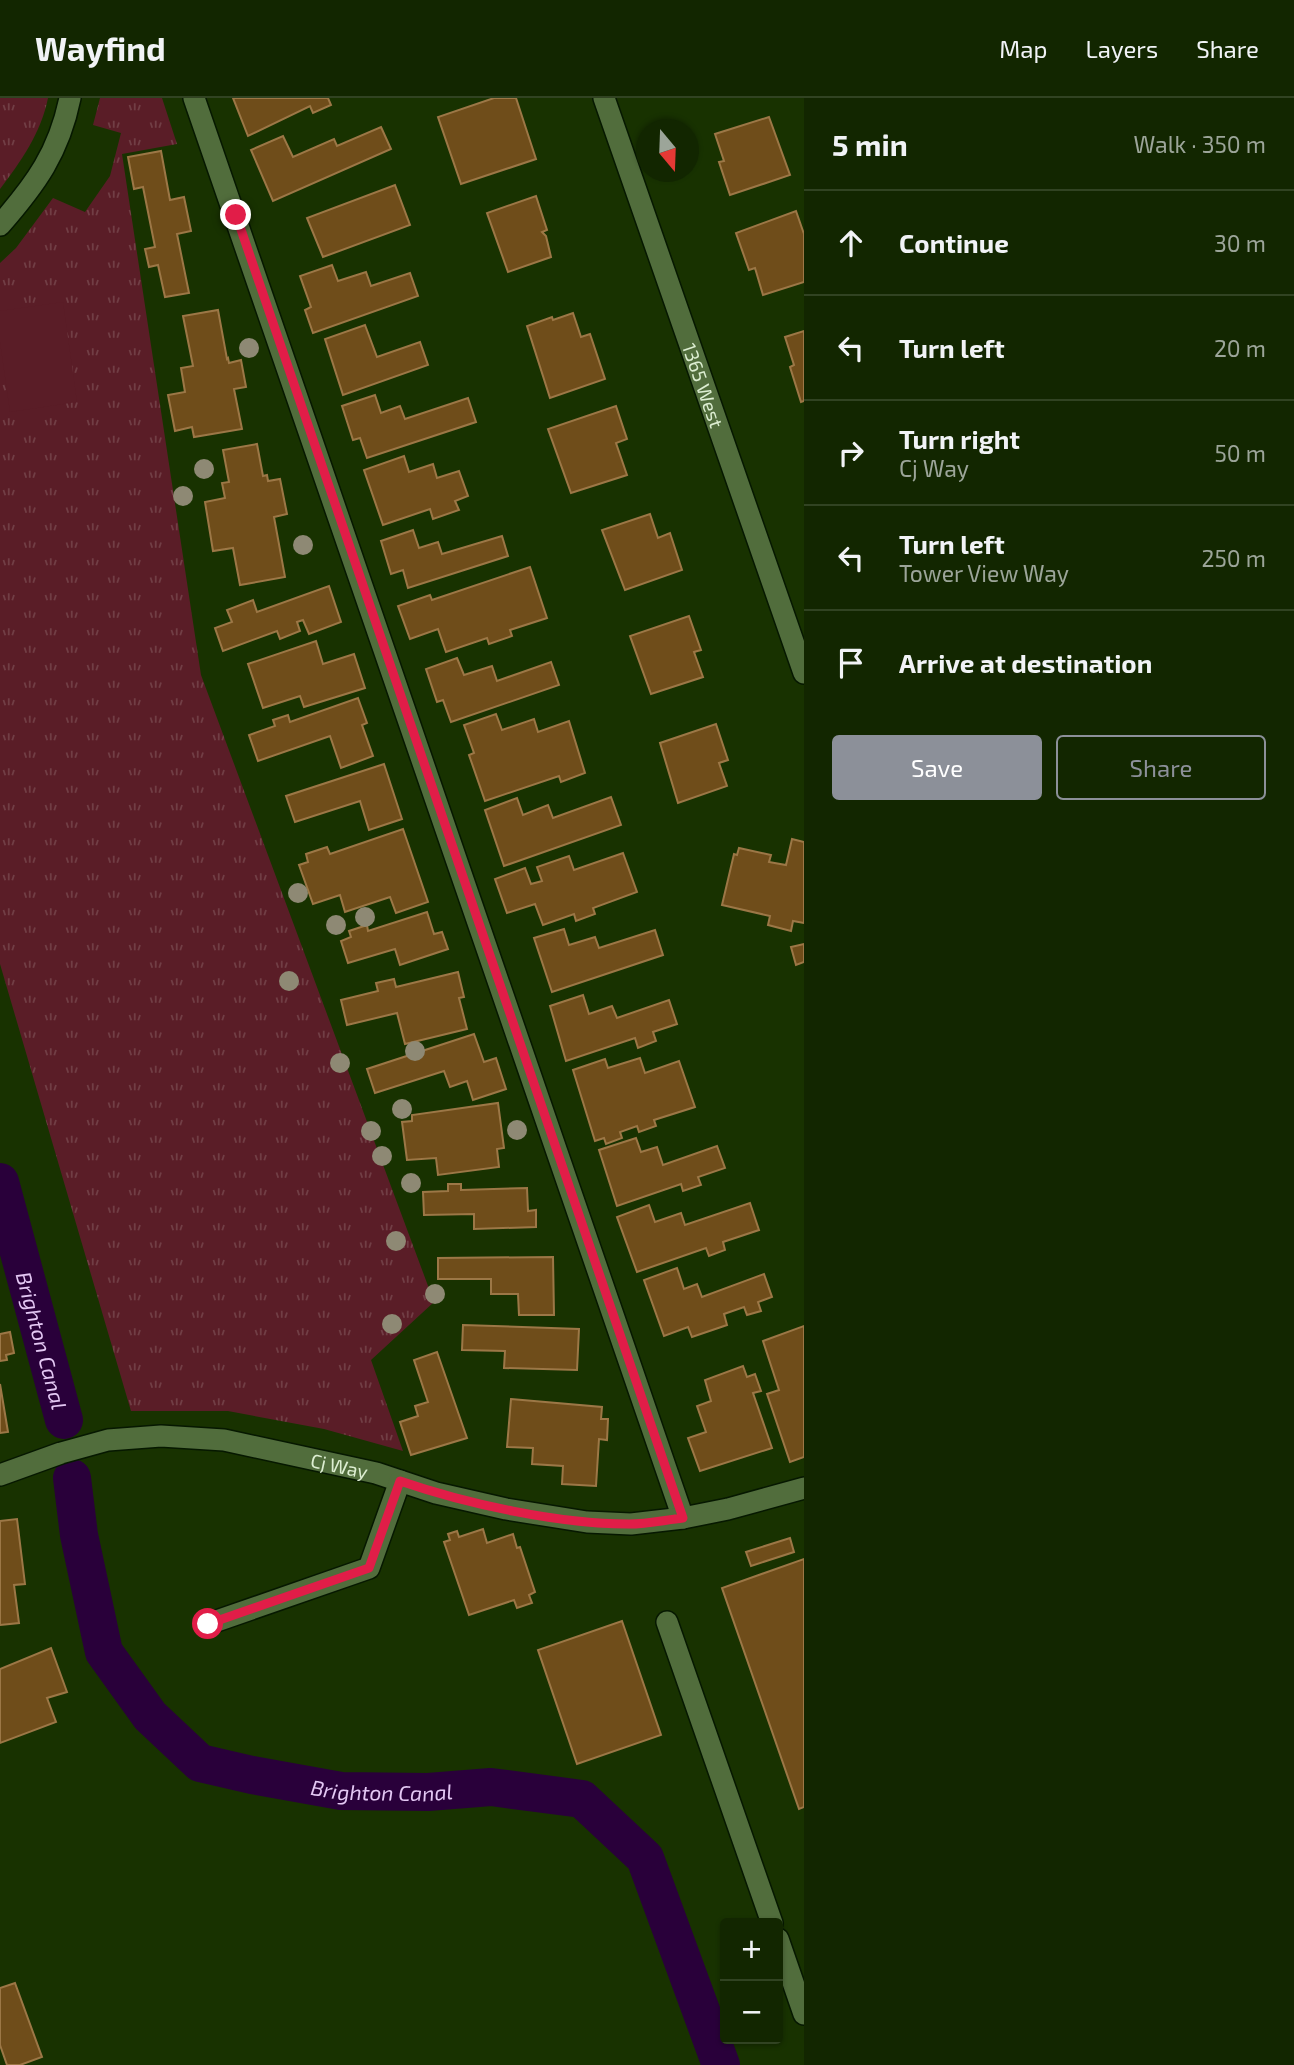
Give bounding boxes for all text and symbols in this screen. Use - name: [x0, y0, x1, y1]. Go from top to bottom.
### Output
- text: Wayfind: [35, 28, 166, 68]
- text: Map: [999, 34, 1047, 63]
- text: Layers: [1085, 34, 1158, 63]
- text: Share: [1196, 34, 1259, 63]
- north arrow: [636, 119, 699, 182]
- text: 5 min: [832, 126, 908, 162]
- text: Walk · 350 m: [1134, 130, 1266, 158]
- route end: [220, 199, 251, 230]
- icon: ahead: [832, 224, 870, 262]
- text: Continue: [899, 227, 1009, 258]
- text: 30 m: [1214, 229, 1266, 257]
- icon: left: [832, 329, 870, 367]
- text: Turn left: [899, 332, 1005, 363]
- text: 20 m: [1214, 334, 1266, 362]
- street label: 1365 West: [679, 340, 729, 430]
- text: Turn right: [899, 423, 1020, 454]
- icon: right: [832, 434, 870, 472]
- text: 50 m: [1215, 439, 1266, 467]
- text: Cj Way: [899, 454, 969, 482]
- text: Turn left: [899, 528, 1005, 559]
- icon: left: [832, 539, 870, 577]
- text: 250 m: [1202, 544, 1266, 572]
- text: Tower View Way: [899, 559, 1069, 587]
- icon: arrive: [832, 644, 870, 682]
- text: Arrive at destination: [899, 647, 1152, 678]
- button: Save: [832, 735, 1042, 800]
- button: Share: [1056, 735, 1266, 800]
- water label: Brighton Canal: [12, 1269, 73, 1412]
- street label: Cj Way: [309, 1448, 370, 1482]
- route start: [192, 1608, 223, 1639]
- water label: Brighton Canal: [309, 1773, 453, 1805]
- map controls: [720, 1918, 783, 2044]
- button: +: [720, 1918, 783, 1981]
- button: −: [720, 1981, 783, 2044]

